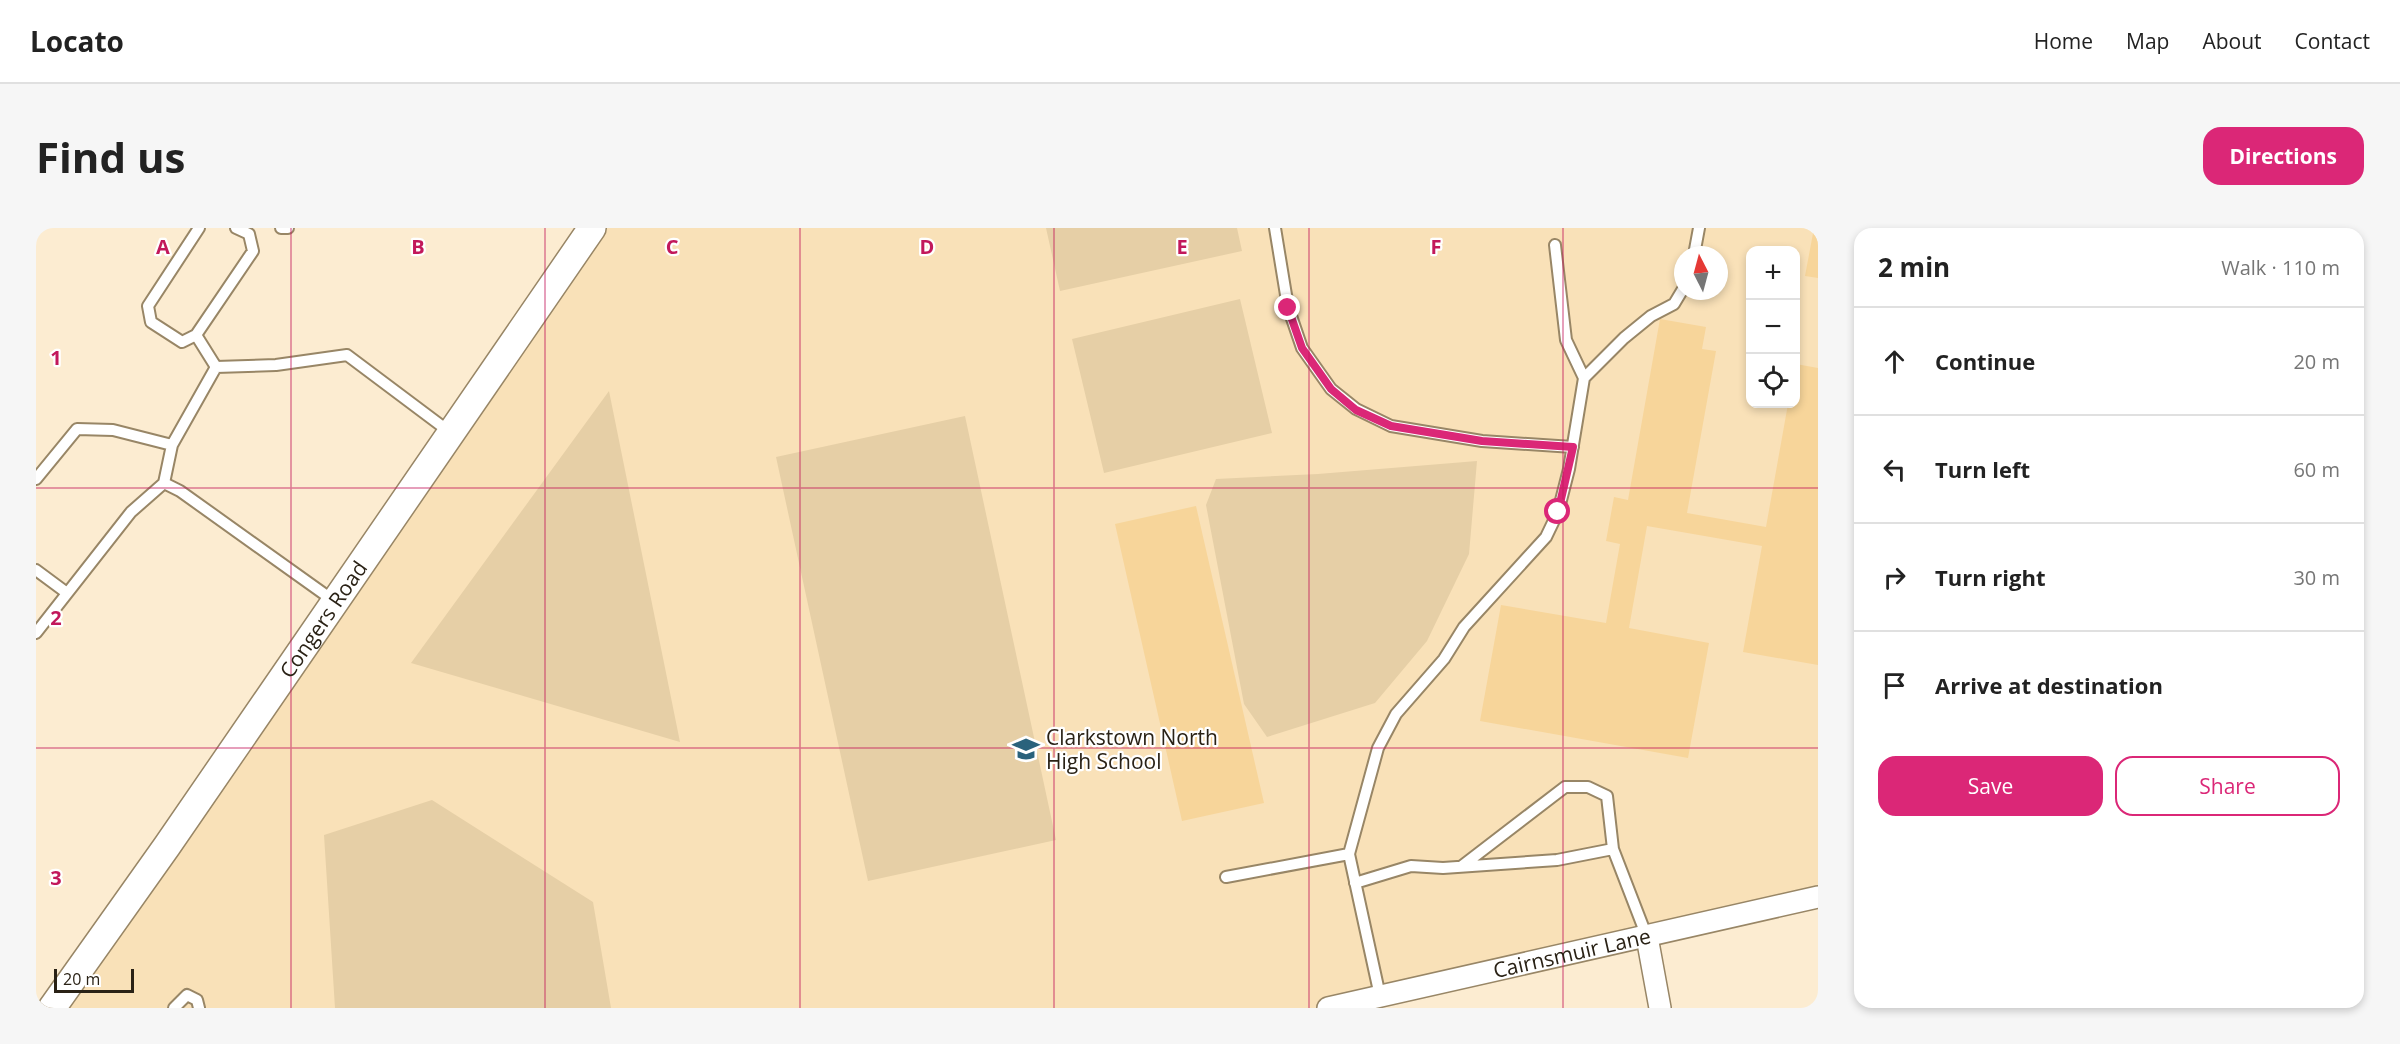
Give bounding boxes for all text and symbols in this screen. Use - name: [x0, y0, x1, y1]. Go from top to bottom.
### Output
- text: Locato: [30, 22, 124, 60]
- text: Home: [2034, 27, 2093, 55]
- text: Map: [2126, 27, 2169, 55]
- text: About: [2202, 27, 2262, 55]
- text: Contact: [2295, 27, 2370, 55]
- button: Directions: [2203, 127, 2364, 185]
- text: Find us: [36, 128, 185, 185]
- text: A: [156, 233, 170, 260]
- text: B: [411, 233, 425, 260]
- text: C: [666, 233, 679, 260]
- text: D: [920, 233, 934, 260]
- text: E: [1176, 233, 1188, 260]
- text: F: [1431, 233, 1441, 260]
- north arrow: [1674, 246, 1728, 300]
- map controls: [1746, 246, 1800, 408]
- button: +: [1746, 246, 1800, 300]
- text: 2 min: [1878, 249, 1950, 285]
- text: Walk · 110 m: [2221, 254, 2340, 281]
- route end: [1274, 294, 1300, 320]
- button: −: [1746, 300, 1800, 354]
- text: 1: [50, 344, 62, 371]
- icon: ahead: [1878, 345, 1911, 378]
- text: Continue: [1935, 346, 2035, 376]
- text: 20 m: [2293, 348, 2340, 375]
- button: locate: [1746, 354, 1800, 408]
- icon: left: [1878, 453, 1911, 486]
- text: Turn left: [1935, 454, 2030, 484]
- text: 60 m: [2293, 456, 2340, 483]
- route start: [1544, 498, 1570, 524]
- street label: Congers Road: [273, 555, 373, 683]
- icon: right: [1878, 561, 1911, 594]
- text: Turn right: [1935, 562, 2046, 592]
- text: 30 m: [2293, 564, 2340, 591]
- text: 2: [50, 604, 62, 631]
- icon: arrive: [1878, 669, 1911, 702]
- text: Arrive at destination: [1935, 670, 2163, 700]
- place label: Clarkstown North High School: [1046, 723, 1218, 775]
- school or university icon: Clarkstown North High School: [1011, 734, 1041, 764]
- button: Save: [1878, 756, 2103, 816]
- button: Share: [2115, 756, 2340, 816]
- text: 3: [50, 864, 62, 891]
- street label: Cairnsmuir Lane: [1490, 921, 1653, 984]
- scale bar: [54, 966, 134, 994]
- text: 20 m: [63, 968, 100, 990]

